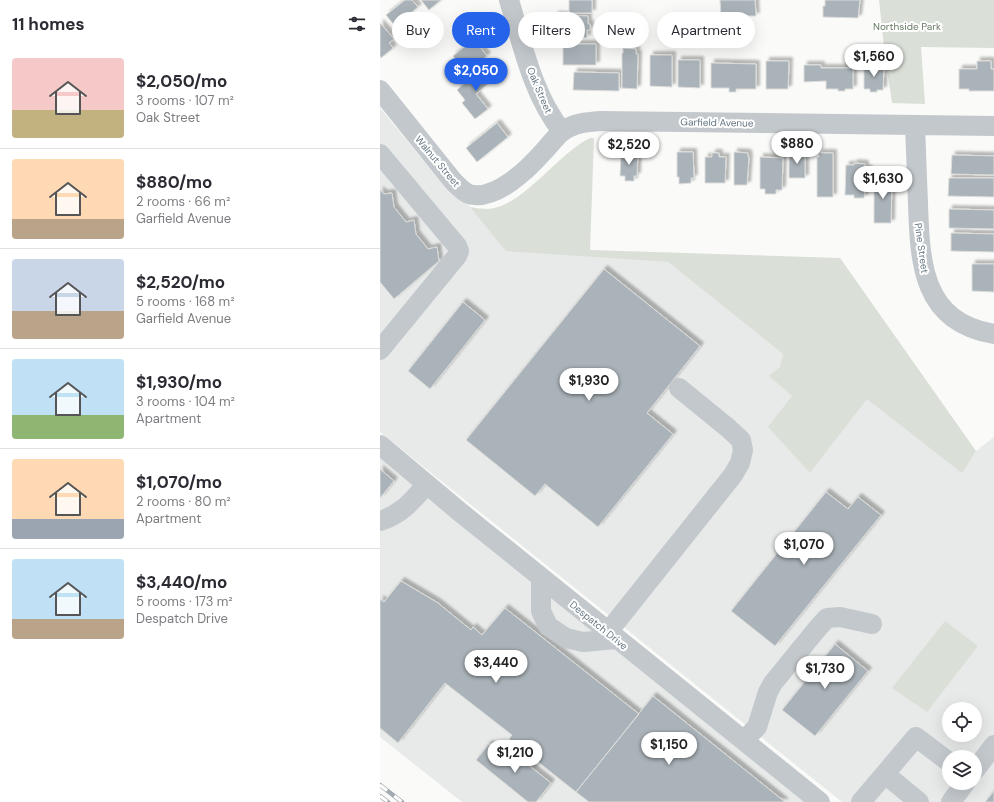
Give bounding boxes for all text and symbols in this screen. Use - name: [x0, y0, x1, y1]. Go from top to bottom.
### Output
- chip: Buy: [392, 12, 444, 48]
- chip: Rent: [452, 12, 510, 48]
- chip: Filters: [518, 12, 585, 48]
- chip: New: [593, 12, 649, 48]
- chip: Apartment: [657, 12, 755, 48]
- text: 11 homes: [12, 13, 85, 35]
- icon: filters: [346, 13, 368, 35]
- park label: Northside Park: [873, 20, 941, 33]
- pin: $1,560: [841, 44, 907, 78]
- text: $1,560: [853, 48, 895, 65]
- pin: $2,050: [443, 58, 509, 92]
- text: $2,050: [454, 62, 498, 79]
- street label: Oak Street: [524, 65, 555, 115]
- text: $2,050/mo: [136, 70, 227, 92]
- icon: home: [44, 74, 92, 122]
- text: 3 rooms · 107 m²: [136, 92, 234, 109]
- text: Oak Street: [136, 109, 200, 126]
- street label: Garfield Avenue: [680, 115, 754, 130]
- pin: $880: [773, 131, 821, 165]
- pin: $2,520: [596, 132, 662, 166]
- street label: Walnut Street: [412, 133, 463, 190]
- text: $880: [780, 135, 814, 152]
- text: $2,520: [607, 136, 651, 153]
- pin: $1,630: [850, 166, 916, 200]
- text: $1,630: [862, 170, 904, 187]
- text: $880/mo: [136, 171, 212, 193]
- icon: home: [44, 175, 92, 223]
- text: 2 rooms · 66 m²: [136, 193, 230, 210]
- text: Garfield Avenue: [136, 210, 231, 227]
- street label: Pine Street: [912, 222, 931, 274]
- text: $2,520/mo: [136, 271, 225, 293]
- icon: home: [44, 275, 92, 323]
- text: 5 rooms · 168 m²: [136, 293, 234, 310]
- text: Garfield Avenue: [136, 310, 231, 327]
- pin: $1,930: [556, 368, 622, 402]
- text: $1,930/mo: [136, 371, 222, 393]
- text: $1,930: [569, 372, 609, 389]
- icon: home: [44, 375, 92, 423]
- text: 3 rooms · 104 m²: [136, 393, 235, 410]
- text: Apartment: [136, 410, 201, 427]
- text: $1,070/mo: [136, 471, 222, 493]
- icon: home: [44, 475, 92, 523]
- text: 2 rooms · 80 m²: [136, 493, 231, 510]
- text: Apartment: [136, 510, 201, 527]
- pin: $1,070: [771, 532, 837, 566]
- text: $1,070: [784, 536, 824, 553]
- text: $3,440/mo: [136, 571, 227, 593]
- icon: home: [44, 575, 92, 623]
- text: 5 rooms · 173 m²: [136, 593, 233, 610]
- street label: Despatch Drive: [567, 598, 631, 653]
- text: Despatch Drive: [136, 610, 228, 627]
- pin: $3,440: [463, 650, 529, 684]
- text: $3,440: [474, 654, 518, 671]
- pin: $1,730: [792, 656, 858, 690]
- text: $1,730: [805, 660, 845, 677]
- map controls: [942, 702, 982, 790]
- button: locate: [942, 702, 982, 742]
- pin: $1,150: [636, 732, 702, 766]
- text: $1,150: [650, 736, 688, 753]
- pin: $1,210: [482, 740, 548, 774]
- text: $1,210: [496, 744, 534, 761]
- button: layers: [942, 750, 982, 790]

